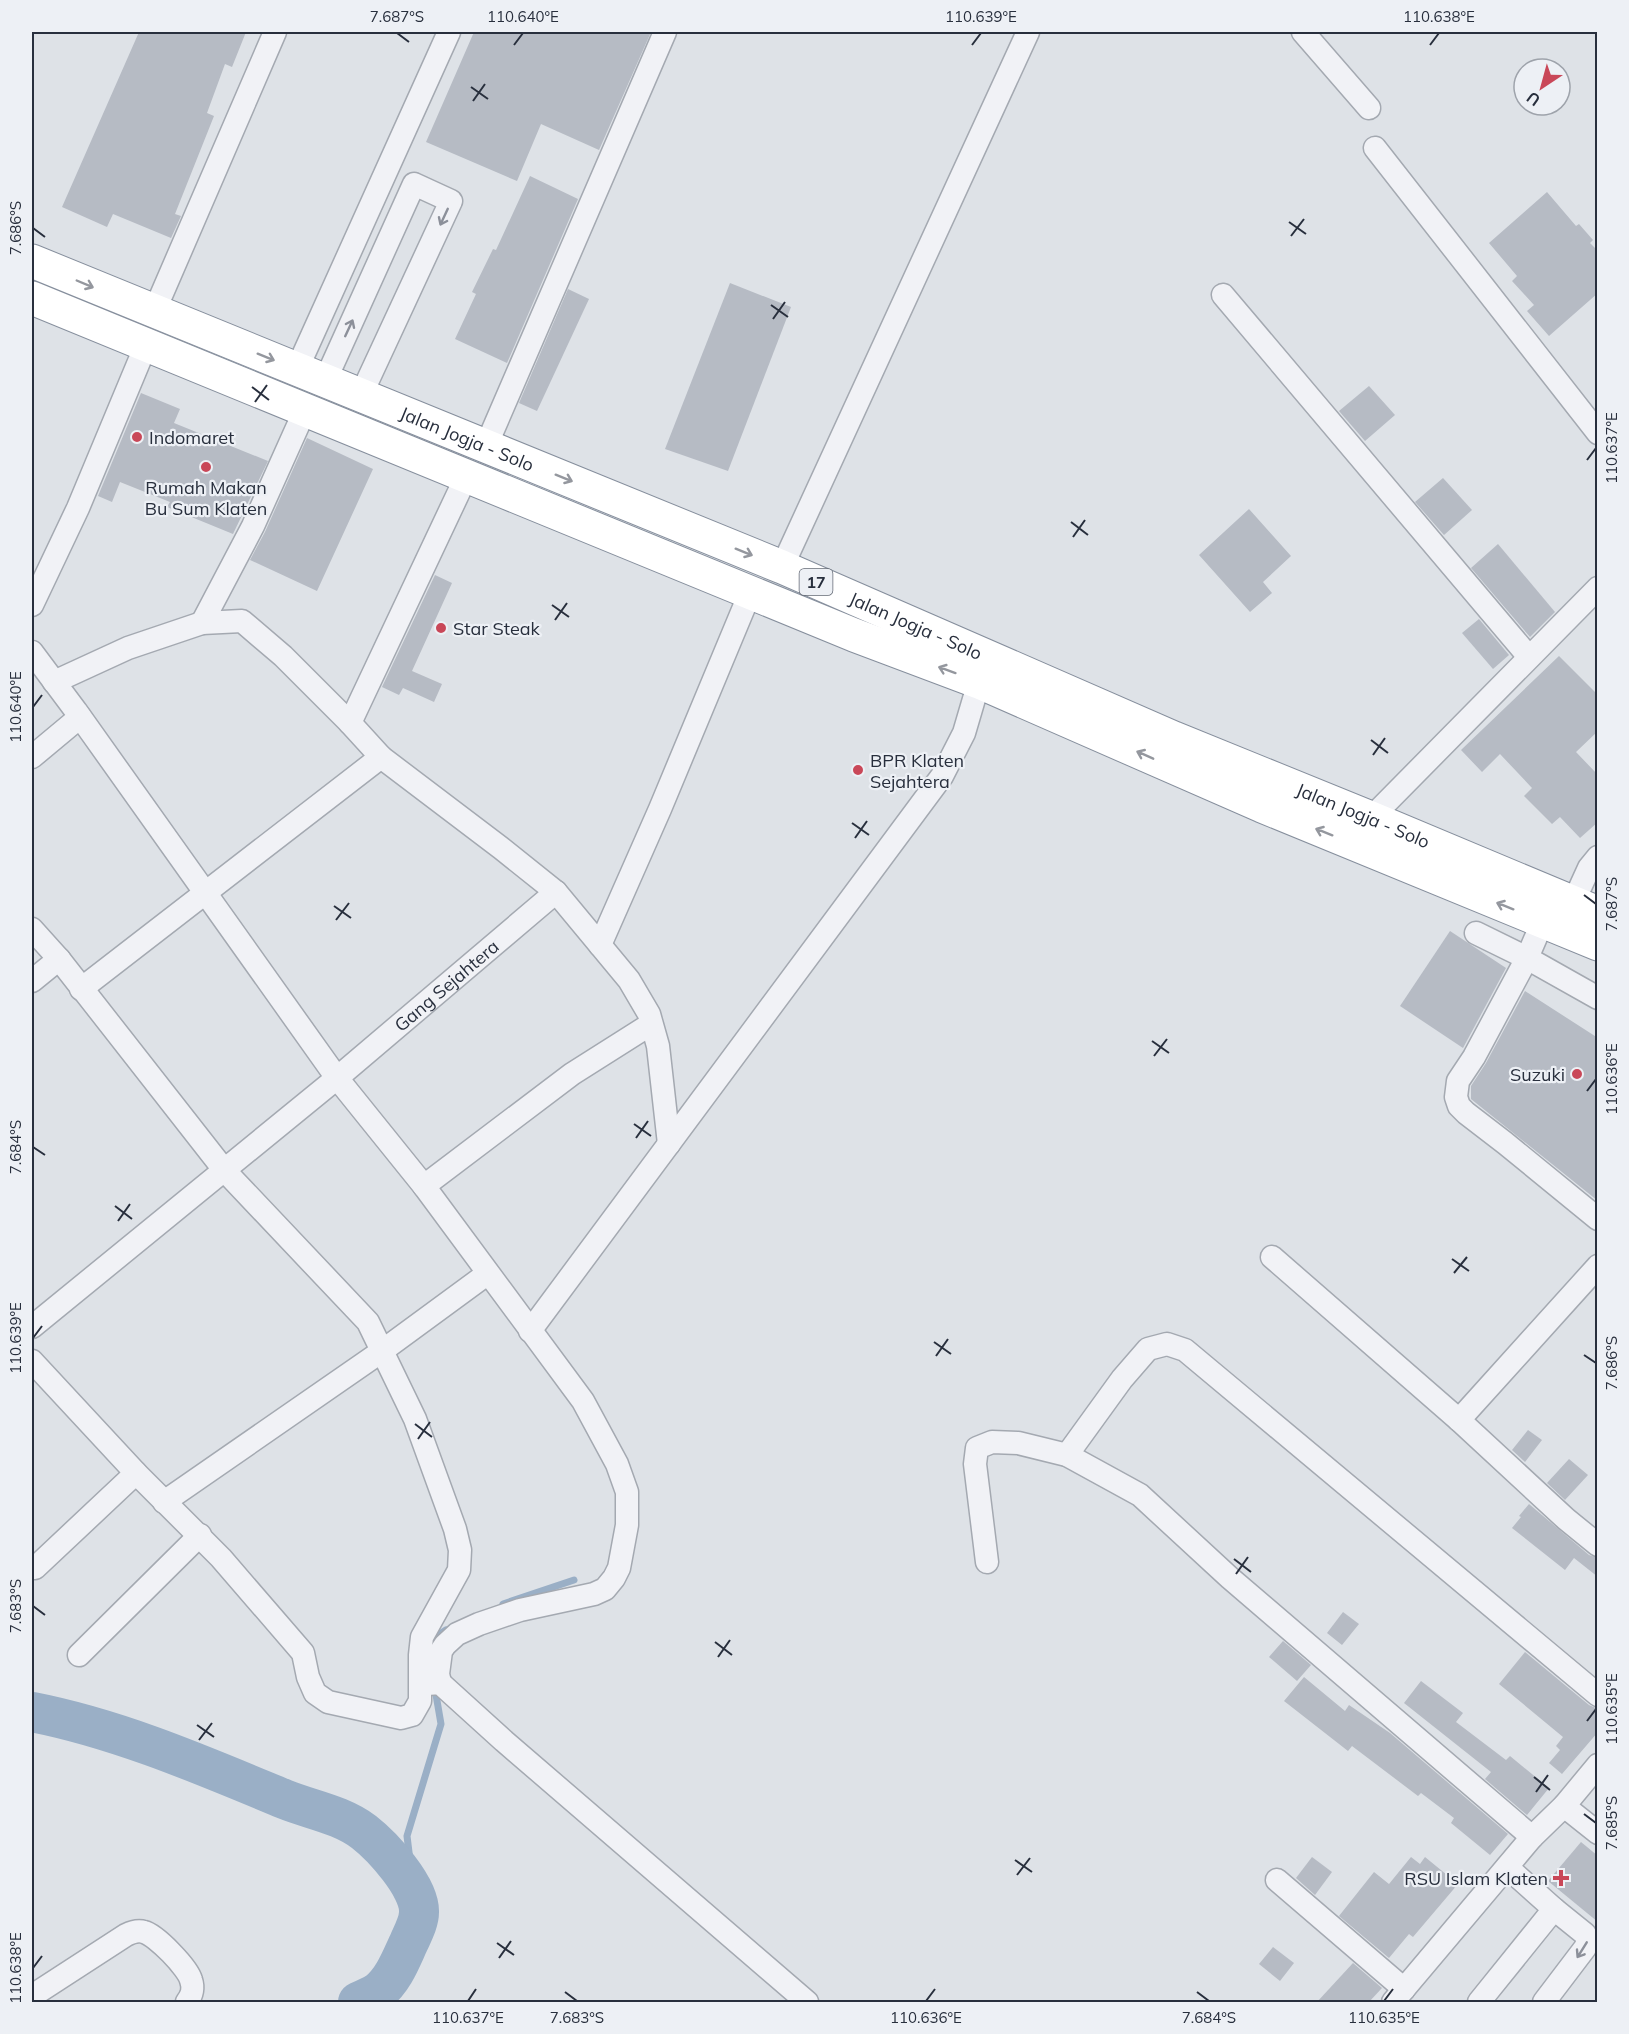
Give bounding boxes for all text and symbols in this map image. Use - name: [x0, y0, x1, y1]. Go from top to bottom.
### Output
- text: 7.687°S: [370, 7, 424, 26]
- text: 110.640°E: [487, 7, 559, 26]
- text: 110.639°E: [945, 7, 1017, 26]
- text: 110.638°E: [1403, 7, 1475, 26]
- north arrow: [1512, 57, 1572, 117]
- text: U: [1523, 88, 1544, 111]
- text: 7.686°S: [6, 201, 25, 255]
- one-way arrow: [438, 207, 450, 225]
- one-way arrow: [76, 279, 94, 290]
- one-way arrow: [343, 319, 355, 337]
- one-way arrow: [256, 352, 275, 363]
- street label: Jalan Jogja - Solo: [397, 401, 537, 476]
- text: 110.637°E: [1602, 412, 1621, 484]
- place label: Indomaret: [149, 426, 234, 449]
- marker: Indomaret: [130, 430, 144, 444]
- marker: Rumah Makan Bu Sum Klaten: [199, 460, 213, 474]
- one-way arrow: [554, 473, 572, 484]
- place label: Rumah Makan Bu Sum Klaten: [145, 476, 267, 520]
- one-way arrow: [734, 547, 753, 558]
- road number: 17: [800, 569, 832, 595]
- street label: Jalan Jogja - Solo: [846, 586, 986, 664]
- place label: Star Steak: [453, 617, 540, 640]
- marker: Star Steak: [434, 621, 448, 635]
- one-way arrow: [938, 663, 956, 674]
- text: 110.640°E: [6, 671, 25, 743]
- place label: BPR Klaten Sejahtera: [870, 749, 964, 793]
- one-way arrow: [1137, 749, 1155, 760]
- marker: BPR Klaten Sejahtera: [851, 763, 865, 777]
- street label: Jalan Jogja - Solo: [1293, 777, 1433, 853]
- one-way arrow: [1316, 826, 1334, 837]
- text: 7.687°S: [1602, 877, 1621, 931]
- one-way arrow: [1496, 900, 1514, 911]
- street label: Gang Sejahtera: [389, 934, 503, 1036]
- text: 110.636°E: [1602, 1043, 1621, 1115]
- place label: Suzuki: [1510, 1063, 1565, 1086]
- marker: Suzuki: [1570, 1067, 1584, 1081]
- text: 7.684°S: [6, 1120, 25, 1174]
- text: 110.639°E: [6, 1302, 25, 1374]
- text: 7.686°S: [1602, 1336, 1621, 1390]
- text: 7.683°S: [6, 1579, 25, 1633]
- text: 110.635°E: [1602, 1673, 1621, 1745]
- text: 7.685°S: [1602, 1796, 1621, 1850]
- place label: RSU Islam Klaten: [1404, 1867, 1548, 1890]
- marker: RSU Islam Klaten: [1552, 1869, 1570, 1887]
- text: 110.638°E: [6, 1932, 25, 2004]
- one-way arrow: [1576, 1942, 1589, 1959]
- text: 110.637°E: [432, 2008, 504, 2027]
- text: 7.683°S: [550, 2008, 604, 2027]
- text: 110.636°E: [890, 2008, 962, 2027]
- text: 7.684°S: [1182, 2008, 1236, 2027]
- text: 110.635°E: [1348, 2008, 1420, 2027]

